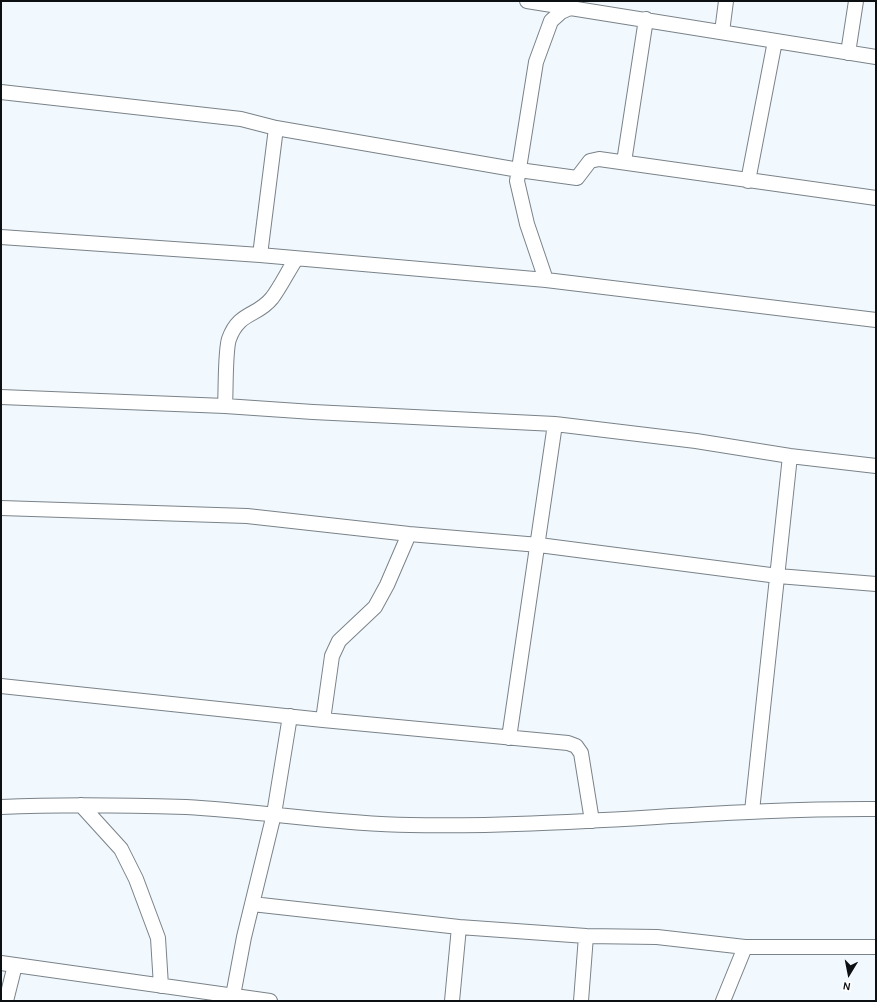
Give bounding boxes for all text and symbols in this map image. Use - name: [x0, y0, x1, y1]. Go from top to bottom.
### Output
- north arrow: [829, 954, 869, 994]
- text: N: [842, 979, 852, 993]

